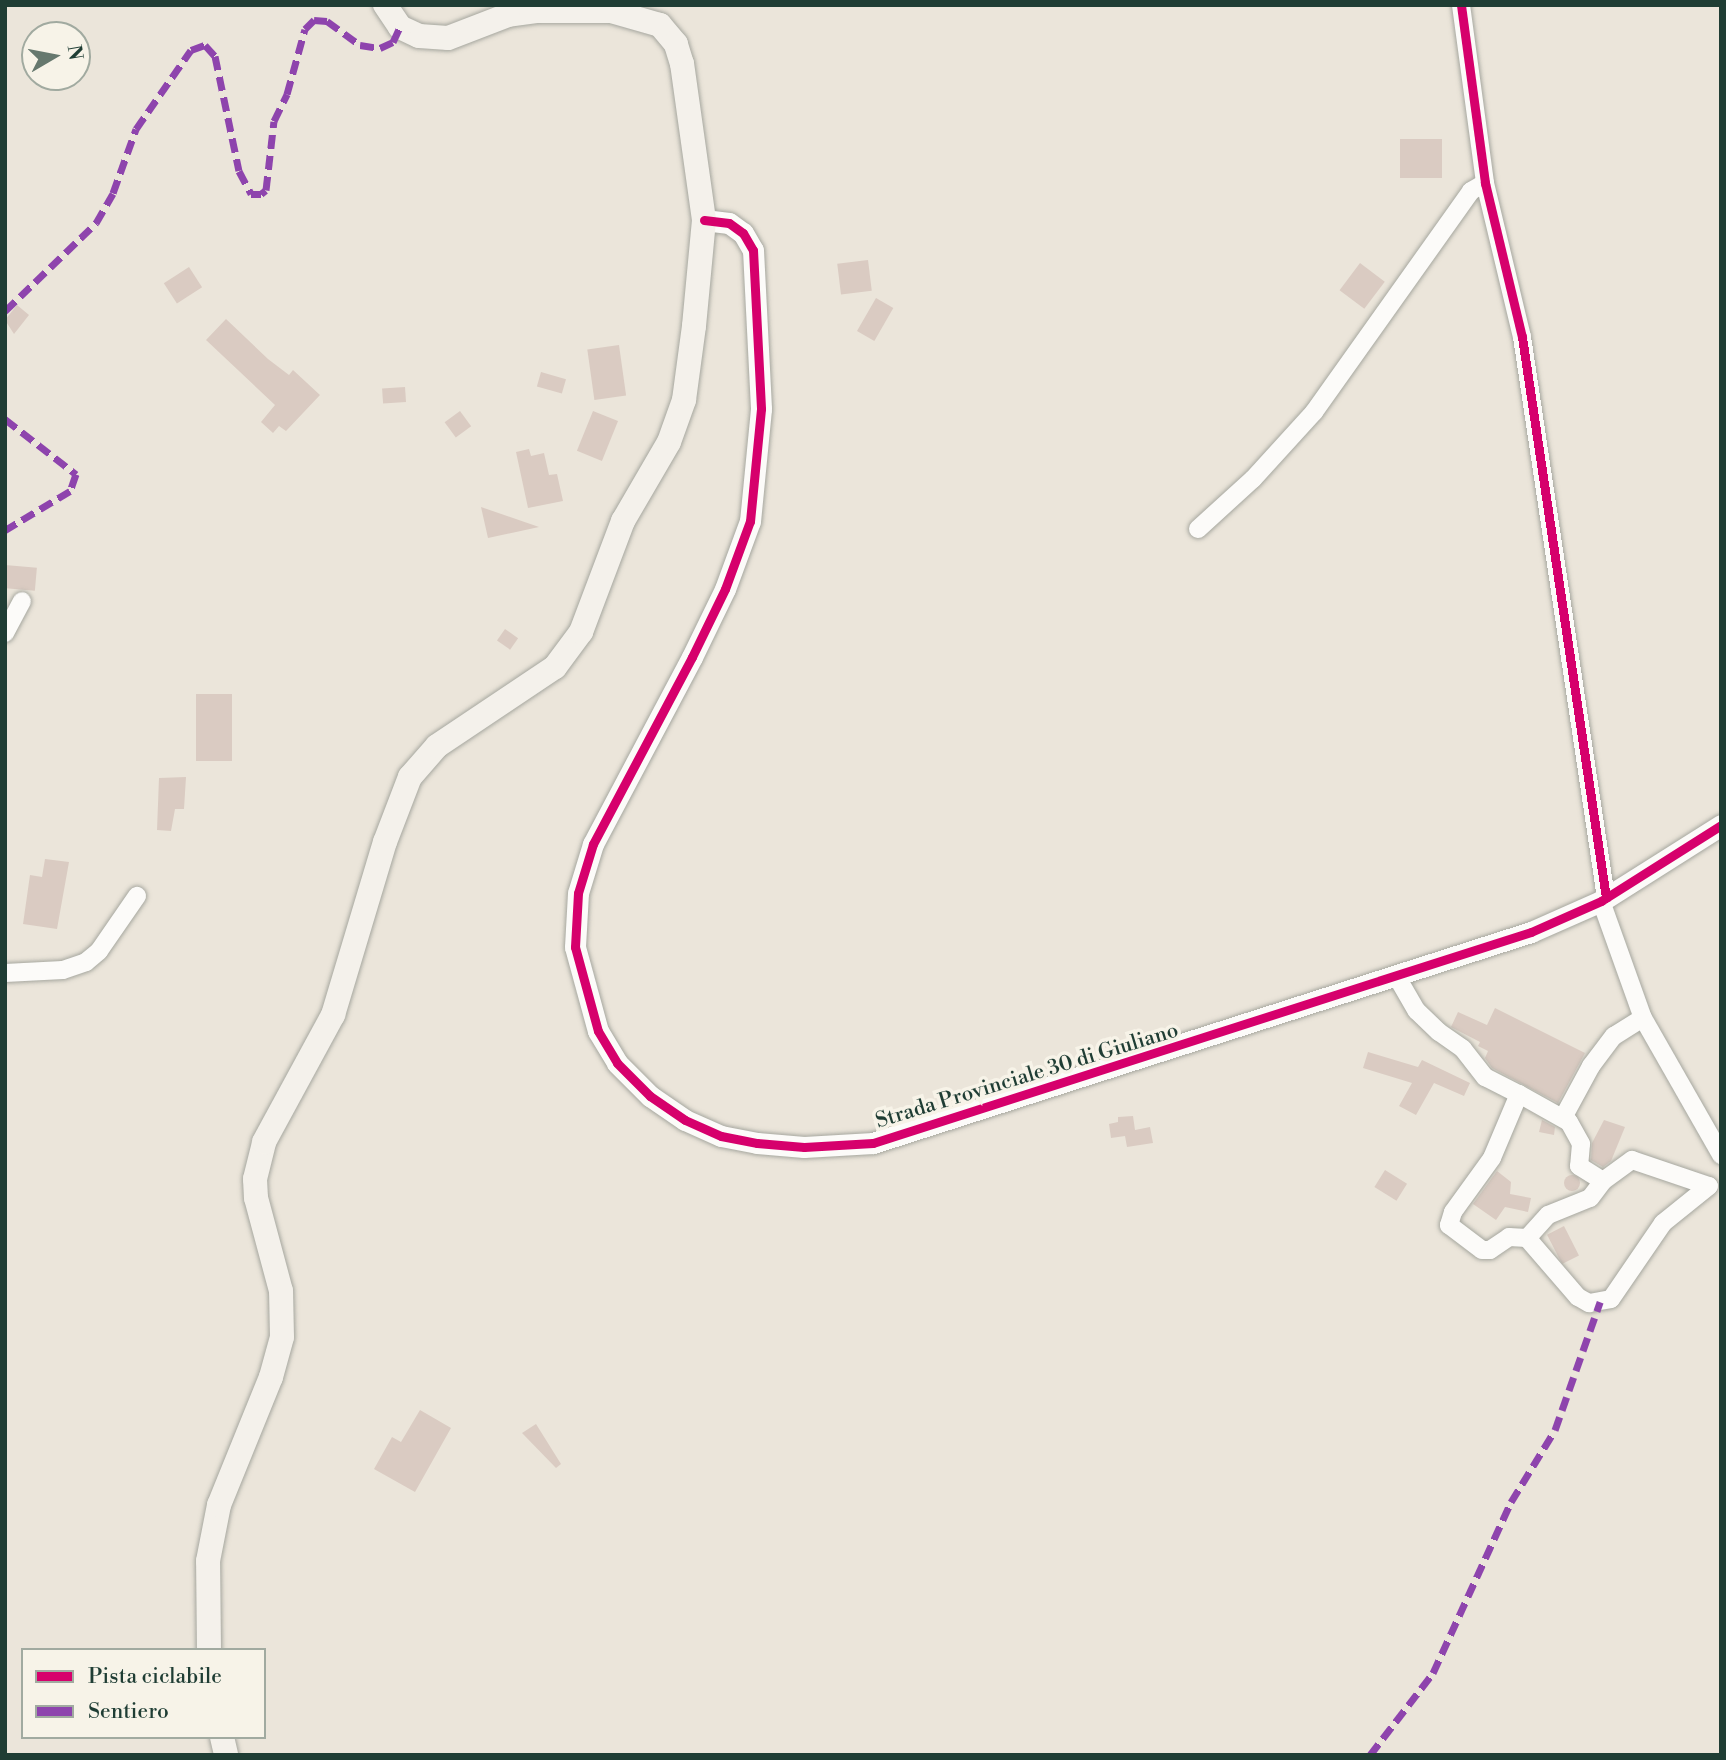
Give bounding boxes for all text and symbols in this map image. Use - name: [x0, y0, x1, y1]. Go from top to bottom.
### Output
- north arrow: [21, 21, 91, 91]
- text: N: [62, 43, 88, 62]
- street label: Strada Provinciale 30 di Giuliano: [873, 1018, 1181, 1134]
- legend: [21, 1648, 266, 1739]
- text: Pista ciclabile: [88, 1664, 222, 1690]
- text: Sentiero: [88, 1699, 169, 1725]

